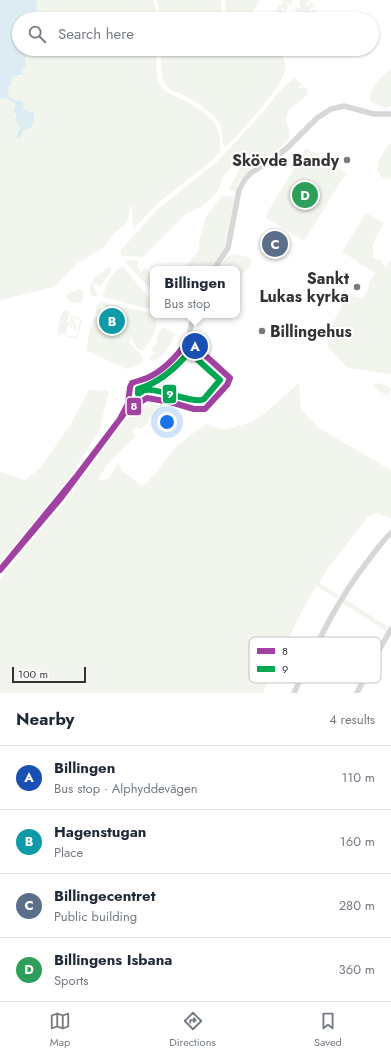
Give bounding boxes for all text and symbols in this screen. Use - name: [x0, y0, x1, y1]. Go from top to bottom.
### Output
- search box: [12, 12, 379, 56]
- icon: search: [26, 23, 48, 45]
- text: Search here: [58, 23, 134, 45]
- place label: Skövde Bandy: [232, 149, 340, 172]
- marker: Skövde Bandy: [342, 155, 352, 165]
- pin: D: [292, 180, 318, 210]
- pin: C: [262, 229, 288, 259]
- popup: [150, 266, 240, 318]
- place label: Sankt Lukas kyrka: [259, 267, 350, 308]
- text: Billingen: [164, 272, 226, 294]
- marker: Sankt Lukas kyrka: [352, 282, 362, 292]
- text: Bus stop: [164, 294, 210, 313]
- pin: B: [99, 306, 125, 336]
- place label: Billingehus: [270, 320, 352, 343]
- marker: Billingehus: [257, 326, 267, 336]
- pin: A: [182, 331, 208, 361]
- line badge: 9: [162, 384, 177, 404]
- text: 9: [166, 386, 174, 402]
- line badge: 8: [126, 397, 142, 416]
- text: 8: [131, 398, 138, 414]
- your location: [157, 412, 177, 432]
- legend: [249, 637, 381, 683]
- text: 8: [282, 643, 288, 659]
- text: 9: [282, 661, 288, 677]
- scale bar: [12, 665, 86, 684]
- text: 100 m: [18, 666, 48, 682]
- text: Nearby: [16, 707, 74, 731]
- text: 4 results: [329, 710, 375, 729]
- text: Billingen: [54, 757, 115, 779]
- text: A: [24, 768, 34, 787]
- text: 110 m: [341, 768, 375, 787]
- text: Bus stop · Alphyddevägen: [54, 779, 198, 798]
- text: Hagenstugan: [54, 821, 146, 843]
- text: B: [25, 832, 33, 851]
- text: 160 m: [340, 832, 375, 851]
- text: Place: [54, 843, 83, 862]
- text: Billingecentret: [54, 885, 155, 907]
- text: C: [24, 896, 34, 915]
- text: 280 m: [339, 896, 375, 915]
- text: Public building: [54, 907, 137, 926]
- text: Billingens Isbana: [54, 949, 172, 971]
- text: D: [24, 960, 34, 979]
- text: 360 m: [339, 960, 375, 979]
- text: Sports: [54, 971, 88, 990]
- tab: Map: [49, 1010, 71, 1050]
- tab: Directions: [169, 1010, 216, 1050]
- tab: Saved: [314, 1010, 342, 1050]

